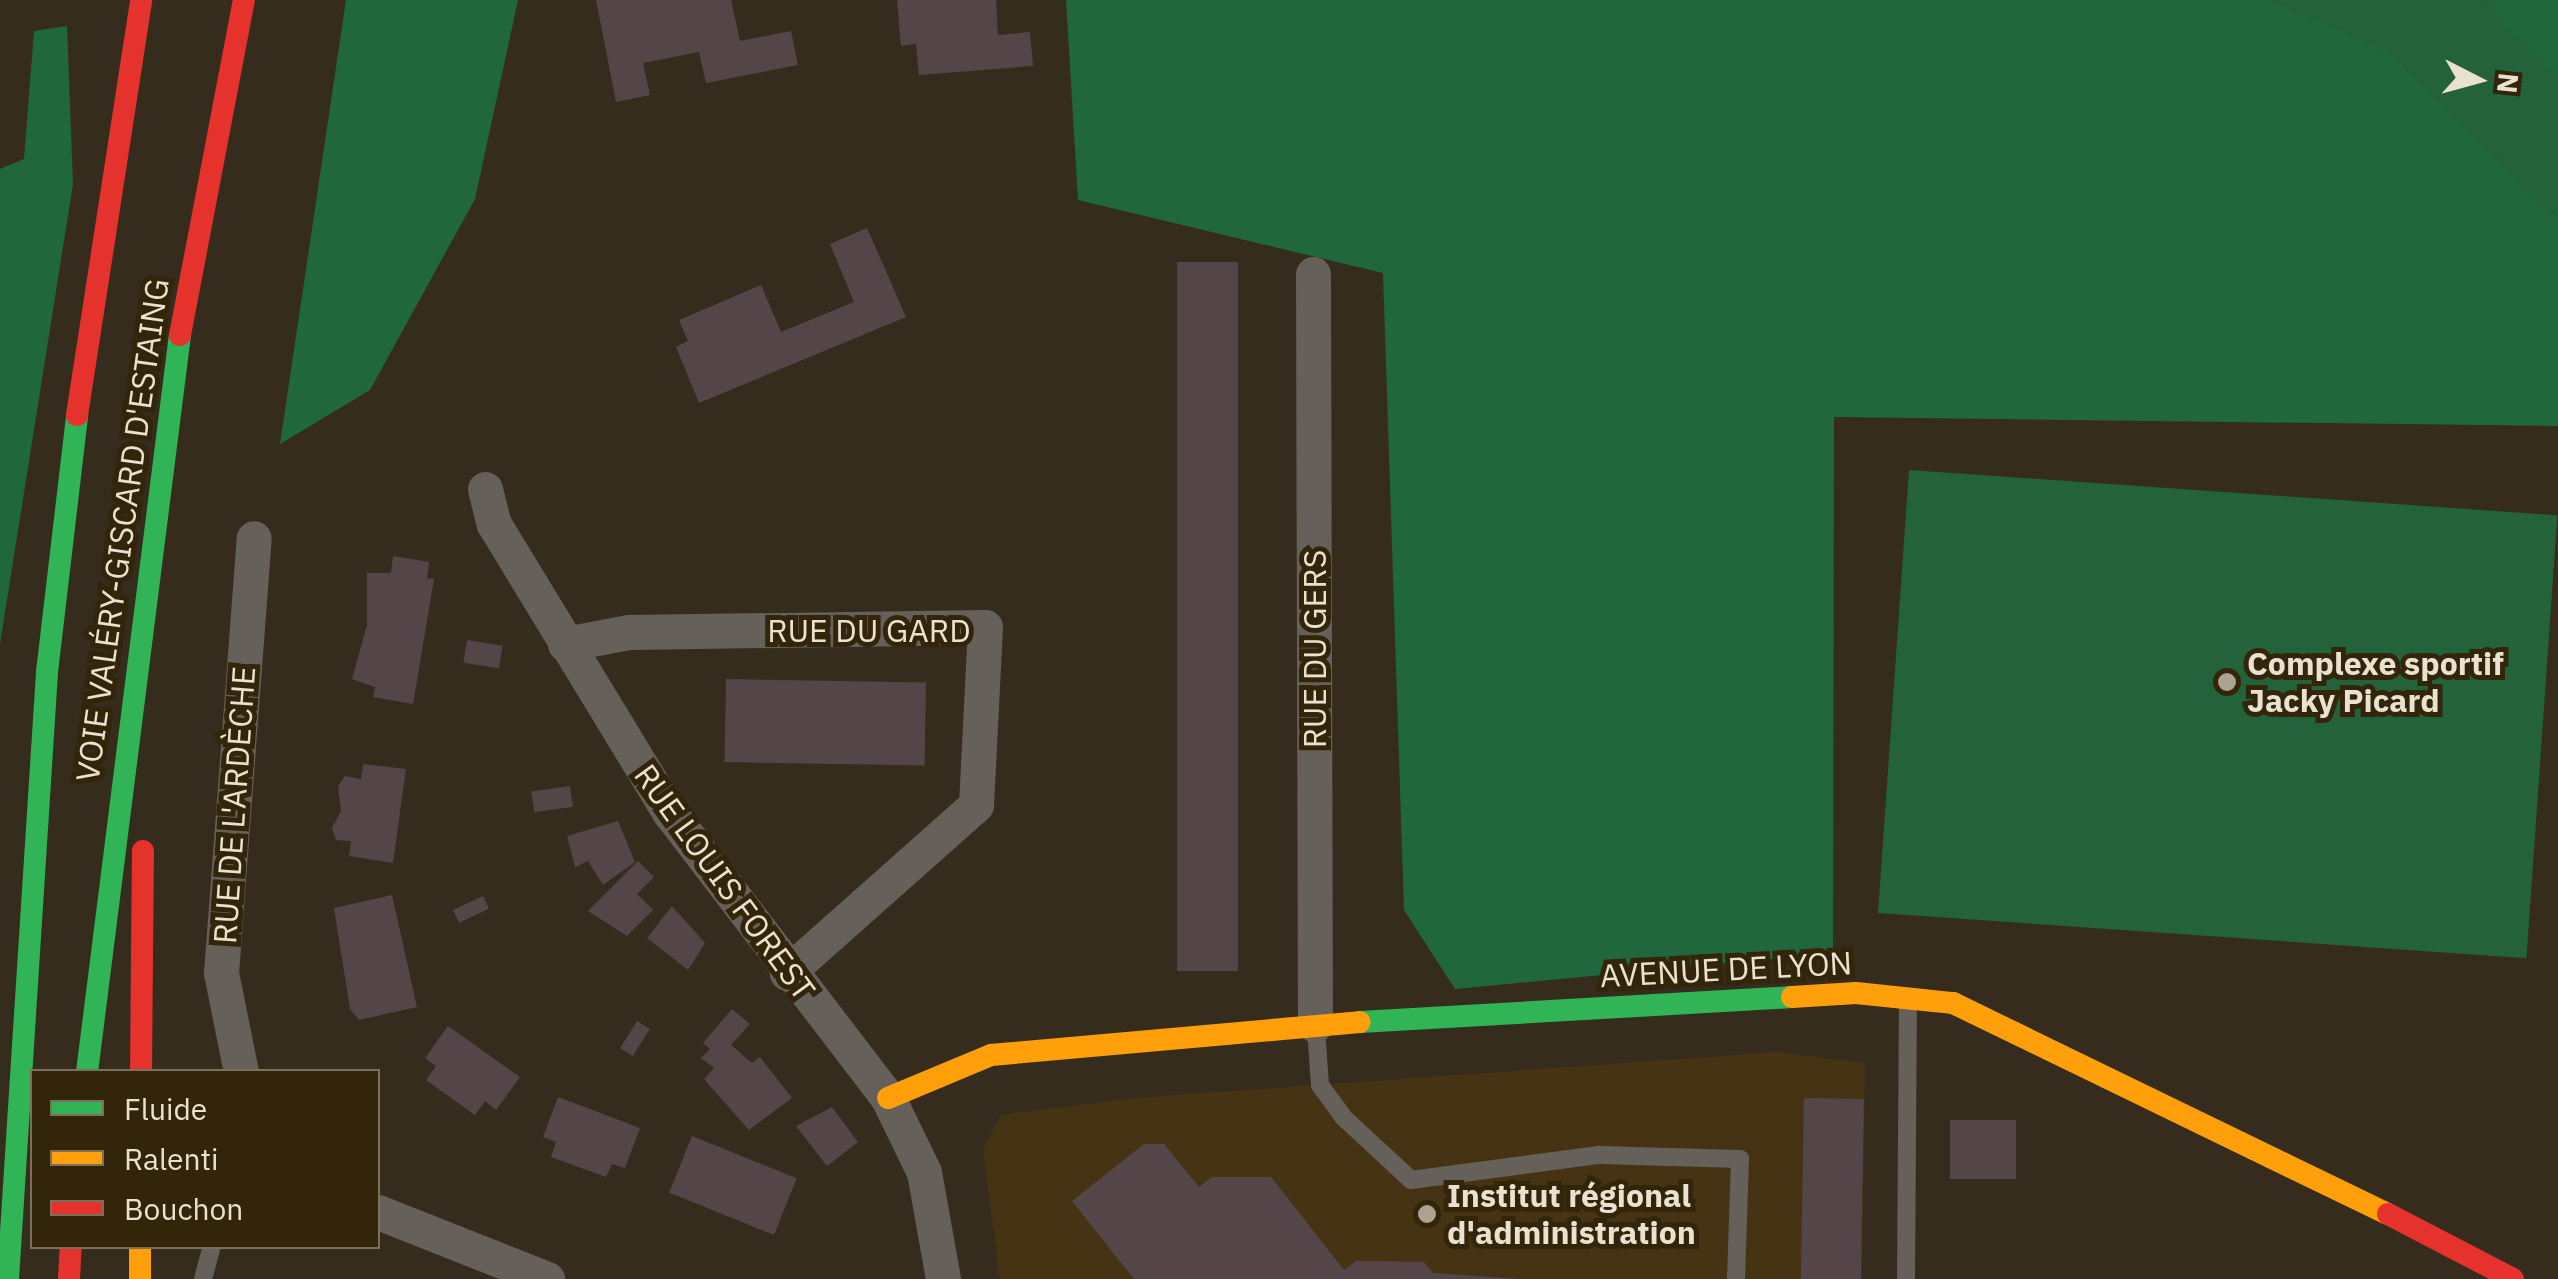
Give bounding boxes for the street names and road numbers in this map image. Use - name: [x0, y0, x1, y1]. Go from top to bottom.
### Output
- street label: VOIE VALÉRY-GISCARD D'ESTAING: [68, 276, 176, 784]
- street label: RUE DU GERS: [1295, 550, 1333, 748]
- street label: RUE DU GARD: [767, 611, 971, 649]
- street label: RUE DE L'ARDÈCHE: [205, 665, 263, 945]
- street label: RUE LOUIS FOREST: [627, 757, 823, 1007]
- street label: AVENUE DE LYON: [1599, 943, 1853, 995]

